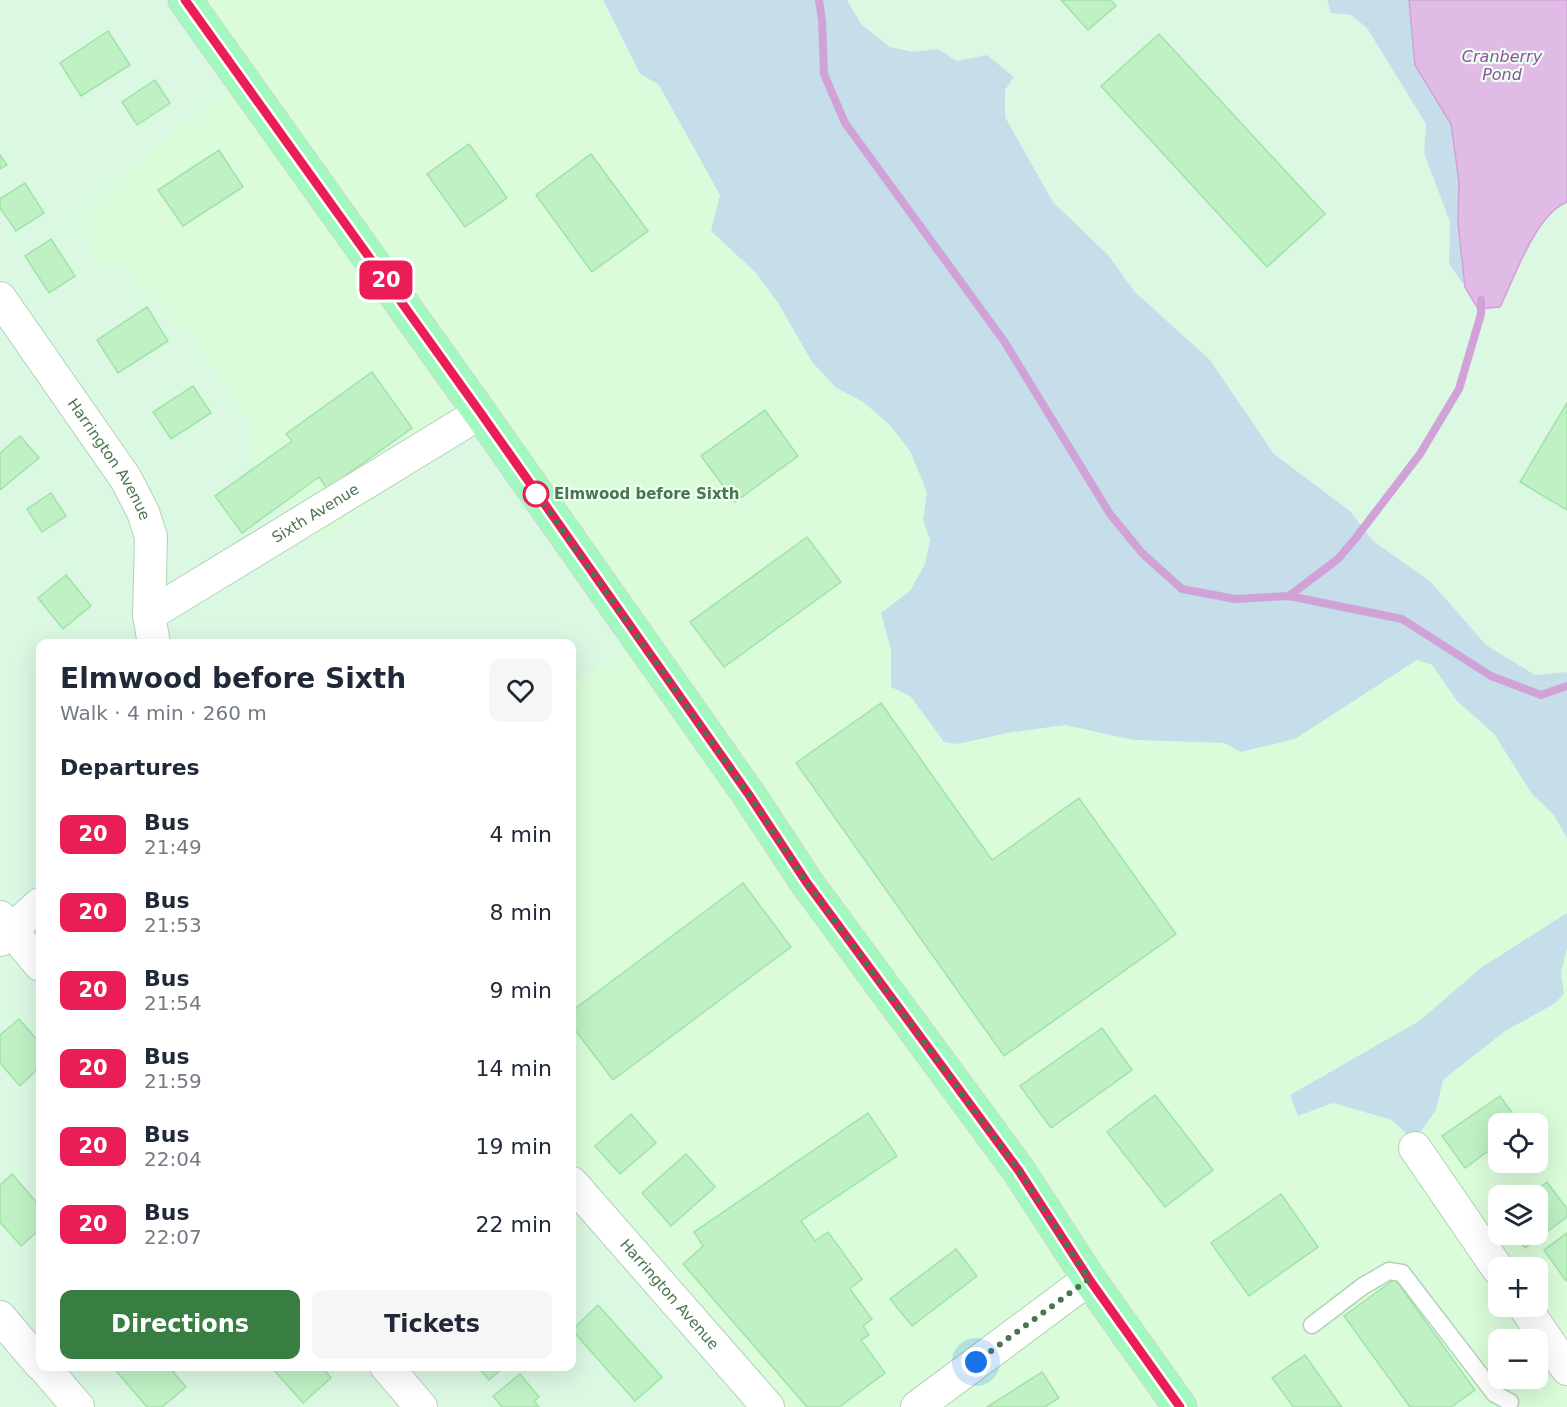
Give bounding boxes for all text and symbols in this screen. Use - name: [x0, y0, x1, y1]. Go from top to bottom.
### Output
- water label: Cranberry Pond: [1462, 47, 1543, 84]
- line badge: 20: [359, 260, 413, 300]
- text: 20: [371, 268, 401, 292]
- street label: Harrington Avenue: [64, 395, 154, 522]
- street label: Sixth Avenue: [269, 480, 362, 547]
- marker: Elmwood before Sixth: [523, 481, 549, 507]
- place label: Elmwood before Sixth: [554, 485, 739, 503]
- button: heart: [489, 659, 552, 722]
- text: Elmwood before Sixth: [60, 662, 406, 695]
- text: Walk · 4 min · 260 m: [60, 701, 267, 725]
- text: Departures: [60, 755, 200, 780]
- text: Bus: [144, 810, 190, 835]
- text: 20: [78, 822, 108, 846]
- text: 4 min: [490, 822, 552, 847]
- text: 21:49: [144, 835, 202, 859]
- text: Bus: [144, 888, 190, 913]
- text: 20: [78, 900, 108, 924]
- text: 8 min: [490, 900, 552, 925]
- text: 21:53: [144, 913, 202, 937]
- text: Bus: [144, 966, 190, 991]
- text: 20: [78, 978, 108, 1002]
- text: 9 min: [490, 978, 552, 1003]
- text: 21:54: [144, 991, 202, 1015]
- text: Bus: [144, 1044, 190, 1069]
- text: 20: [78, 1056, 108, 1080]
- text: 14 min: [476, 1056, 552, 1081]
- text: 21:59: [144, 1069, 202, 1093]
- map controls: [1488, 1113, 1548, 1389]
- button: locate: [1488, 1113, 1548, 1173]
- text: Bus: [144, 1122, 190, 1147]
- text: 20: [78, 1134, 108, 1158]
- text: 19 min: [476, 1134, 552, 1159]
- text: 22:04: [144, 1147, 202, 1171]
- button: layers: [1488, 1185, 1548, 1245]
- text: Bus: [144, 1200, 190, 1225]
- text: 20: [78, 1212, 108, 1236]
- text: 22 min: [476, 1212, 552, 1237]
- text: 22:07: [144, 1225, 202, 1249]
- street label: Harrington Avenue: [616, 1235, 723, 1353]
- button: +: [1488, 1257, 1548, 1317]
- button: Directions: [60, 1290, 300, 1359]
- button: Tickets: [312, 1290, 552, 1359]
- button: −: [1488, 1329, 1548, 1389]
- your location: [961, 1347, 991, 1377]

